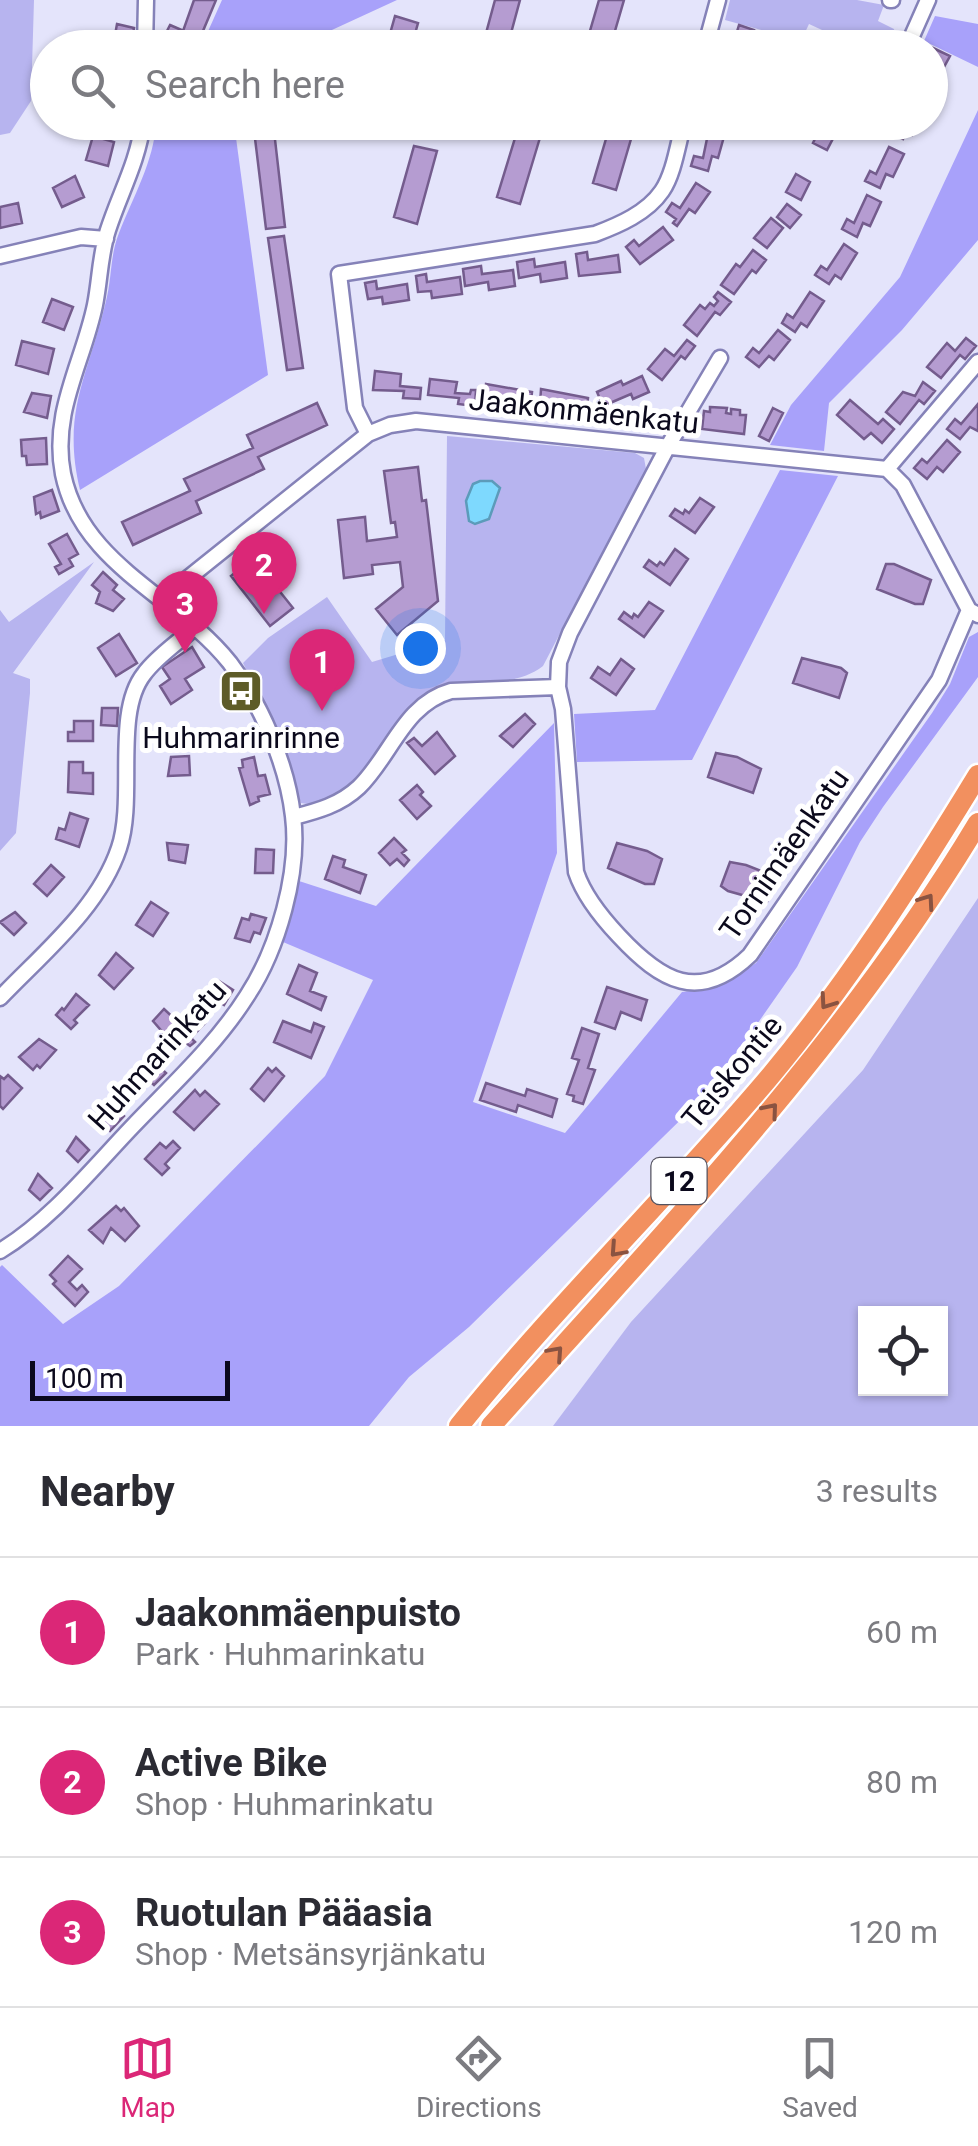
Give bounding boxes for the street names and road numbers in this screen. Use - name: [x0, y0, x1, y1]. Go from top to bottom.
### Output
- street label: Jaakonmäenkatu: [467, 382, 701, 440]
- street label: Tornimäenkatu: [712, 762, 856, 946]
- street label: Huhmarinkatu: [81, 973, 233, 1137]
- street label: Teiskontie: [675, 1008, 789, 1136]
- road number: 12: [652, 1158, 706, 1204]

